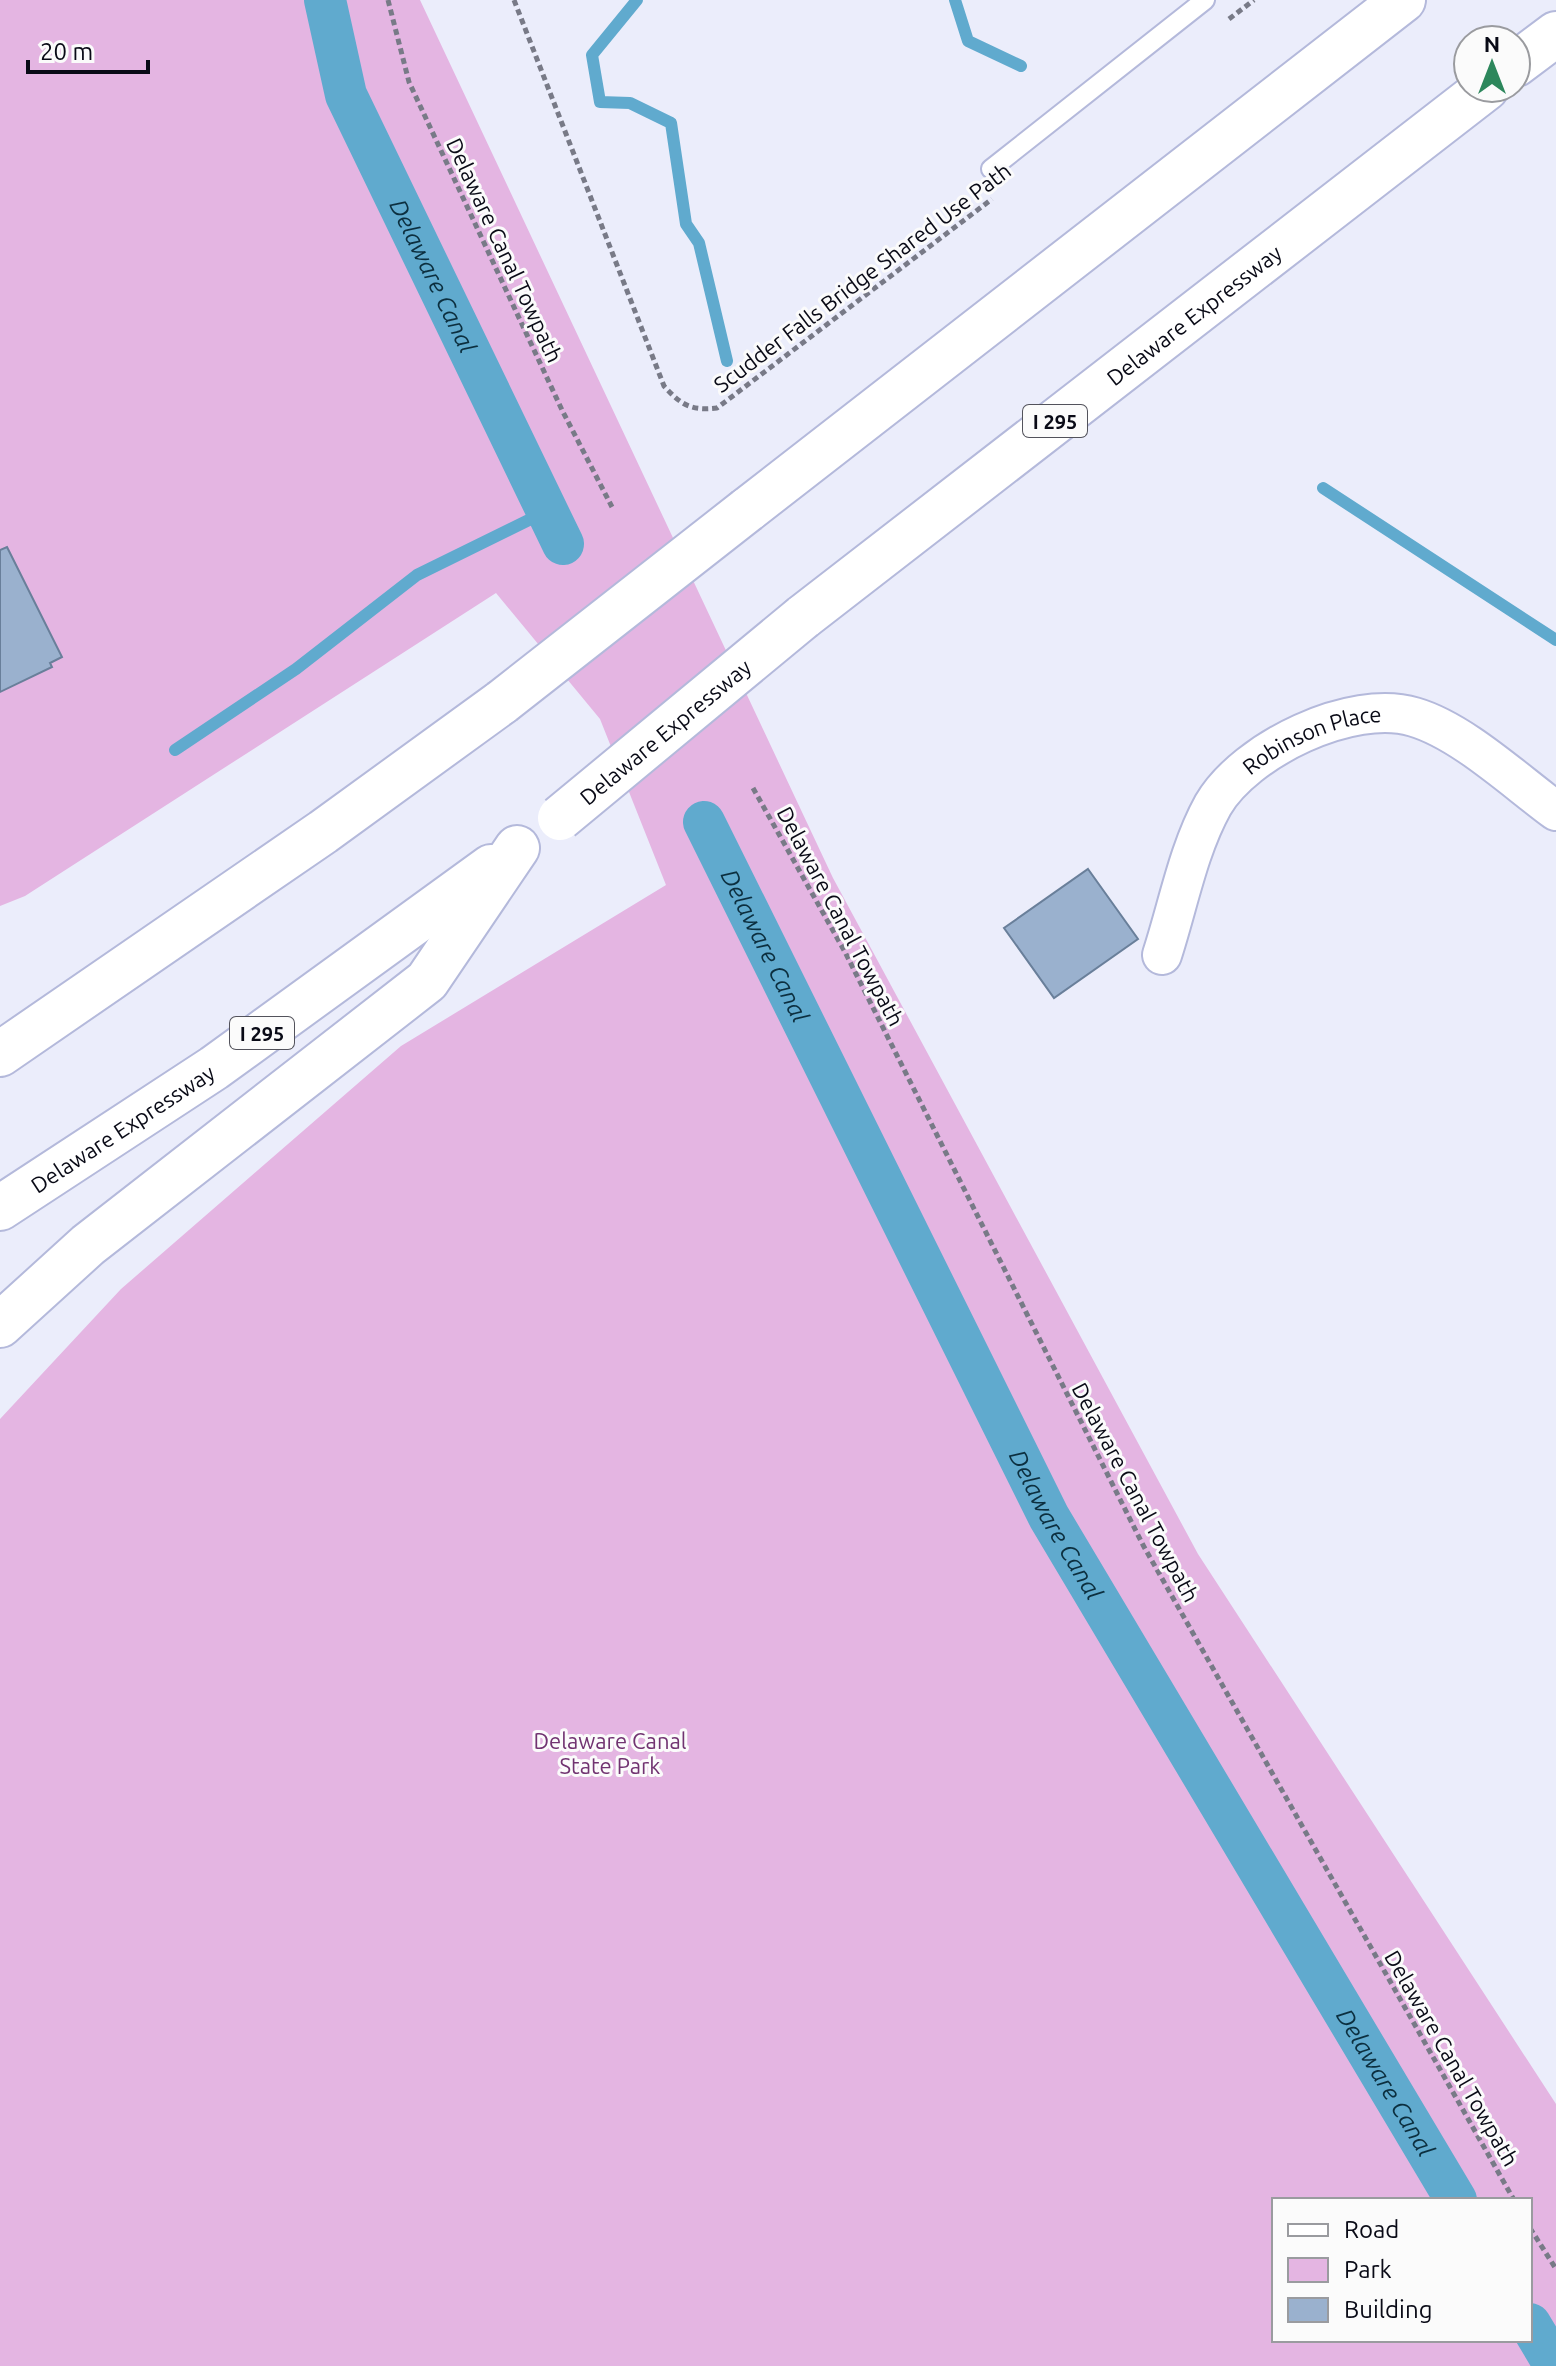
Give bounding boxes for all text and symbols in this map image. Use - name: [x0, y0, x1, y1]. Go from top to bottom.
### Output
- scale bar: [28, 24, 148, 74]
- north arrow: [1452, 24, 1532, 104]
- text: N: [1484, 31, 1500, 56]
- text: 20 m: [40, 38, 93, 65]
- street label: Delaware Canal Towpath: [442, 134, 568, 366]
- street label: Scudder Falls Bridge Shared Use Path: [709, 157, 1015, 397]
- water label: Delaware Canal: [385, 194, 482, 357]
- street label: Delaware Expressway: [1101, 239, 1286, 390]
- road number: I 295: [1023, 405, 1087, 437]
- street label: Delaware Expressway: [574, 653, 755, 809]
- street label: Robinson Place: [1237, 700, 1382, 779]
- street label: Delaware Canal Towpath: [773, 802, 909, 1030]
- water label: Delaware Canal: [716, 865, 815, 1027]
- road number: I 295: [230, 1017, 294, 1049]
- street label: Delaware Expressway: [26, 1059, 219, 1197]
- street label: Delaware Canal Towpath: [1068, 1378, 1204, 1606]
- water label: Delaware Canal: [1004, 1445, 1109, 1605]
- park label: Delaware Canal State Park: [533, 1728, 687, 1778]
- street label: Delaware Canal Towpath: [1379, 1945, 1525, 2171]
- water label: Delaware Canal: [1331, 2003, 1441, 2161]
- legend: [1272, 2198, 1532, 2342]
- text: Road: [1344, 2216, 1399, 2243]
- text: Park: [1344, 2256, 1392, 2283]
- text: Building: [1344, 2296, 1432, 2323]

